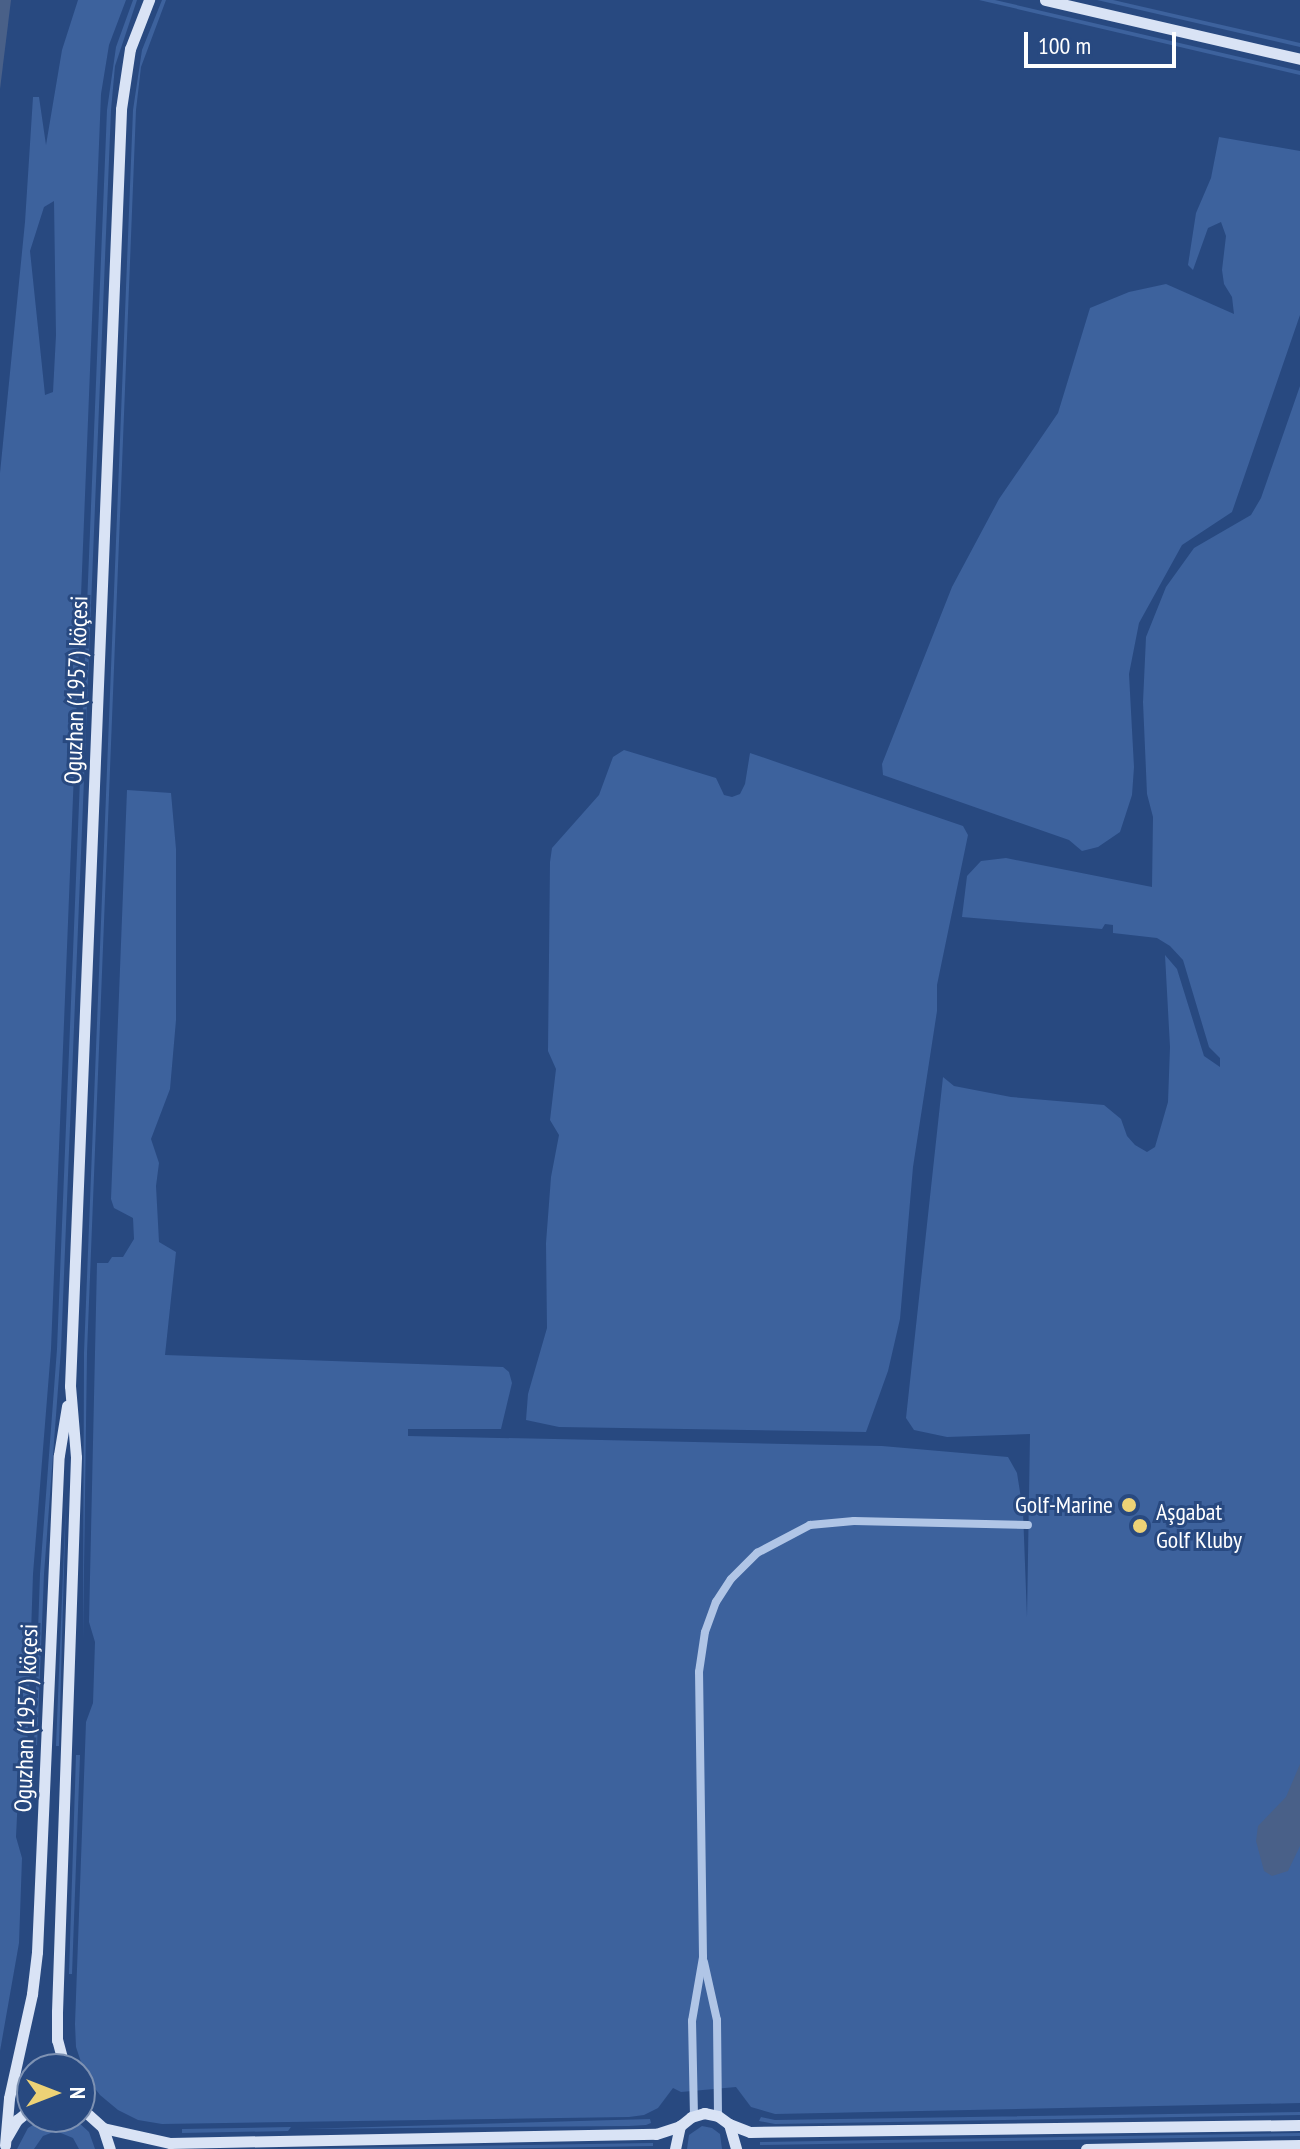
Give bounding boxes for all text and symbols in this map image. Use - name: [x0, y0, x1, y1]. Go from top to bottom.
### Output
- scale bar: [1028, 16, 1180, 66]
- text: 100 m: [1038, 30, 1091, 61]
- street label: Oguzhan (1957) köçesi: [58, 595, 94, 785]
- place label: Golf-Marine: [1015, 1491, 1113, 1519]
- marker: Golf-Marine: [1120, 1496, 1138, 1514]
- place label: Aşgabat Golf Kluby: [1156, 1498, 1242, 1554]
- marker: Aşgabat Golf Kluby: [1131, 1517, 1149, 1535]
- street label: Oguzhan (1957) köçesi: [8, 1623, 44, 1813]
- north arrow: [16, 2053, 96, 2133]
- text: N: [64, 2087, 92, 2099]

